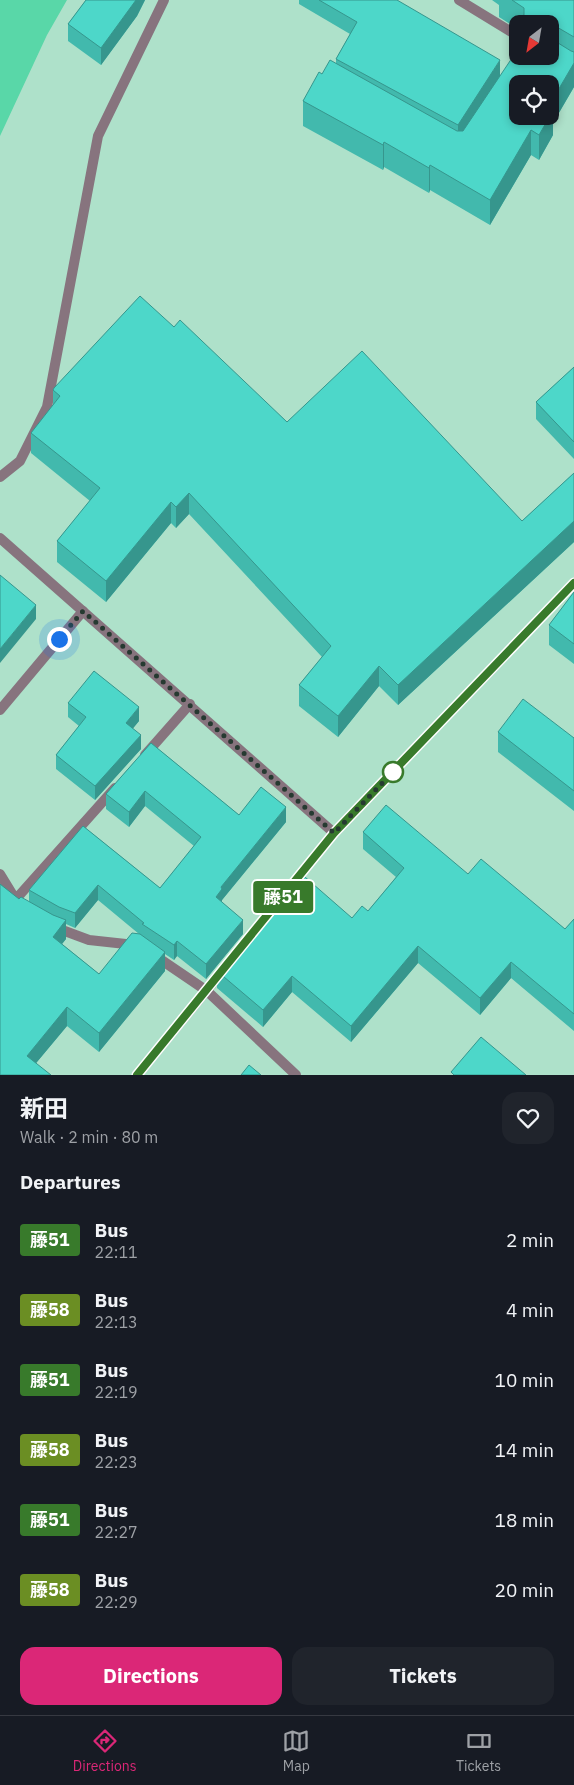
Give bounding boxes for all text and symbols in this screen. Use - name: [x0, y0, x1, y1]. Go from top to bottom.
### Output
- north arrow: [509, 15, 559, 65]
- map controls: [509, 15, 559, 125]
- button: locate: [509, 75, 559, 125]
- your location: [47, 627, 72, 652]
- unlabelled marker: [382, 761, 404, 783]
- line badge: 藤51: [254, 881, 312, 913]
- text: 藤51: [263, 885, 303, 908]
- text: 新田: [20, 1092, 68, 1124]
- button: heart: [502, 1092, 554, 1144]
- text: Walk · 2 min · 80 m: [20, 1127, 158, 1147]
- text: Departures: [20, 1170, 120, 1194]
- text: Bus: [95, 1218, 128, 1242]
- text: 藤51: [30, 1228, 70, 1251]
- text: 2 min: [506, 1228, 554, 1252]
- text: 22:11: [95, 1242, 138, 1262]
- text: Bus: [95, 1288, 128, 1312]
- text: 藤58: [30, 1298, 70, 1321]
- text: 4 min: [506, 1298, 554, 1322]
- text: 22:13: [95, 1312, 138, 1332]
- text: Bus: [95, 1358, 128, 1382]
- text: 藤51: [30, 1368, 70, 1391]
- text: 10 min: [495, 1368, 554, 1392]
- text: 22:19: [95, 1382, 138, 1402]
- text: Bus: [95, 1428, 128, 1452]
- text: 藤58: [30, 1438, 70, 1461]
- text: 14 min: [495, 1438, 554, 1462]
- text: 22:23: [95, 1452, 138, 1472]
- text: Bus: [95, 1498, 128, 1522]
- text: 藤51: [30, 1508, 70, 1531]
- text: 18 min: [495, 1508, 554, 1532]
- text: 22:27: [95, 1522, 138, 1542]
- text: Bus: [95, 1568, 128, 1592]
- text: 藤58: [30, 1578, 70, 1601]
- text: 20 min: [495, 1578, 554, 1602]
- text: 22:29: [95, 1592, 138, 1612]
- button: Directions: [20, 1647, 282, 1705]
- button: Tickets: [292, 1647, 554, 1705]
- tab: Directions: [73, 1727, 137, 1775]
- tab: Map: [282, 1727, 310, 1775]
- tab: Tickets: [456, 1727, 501, 1775]

